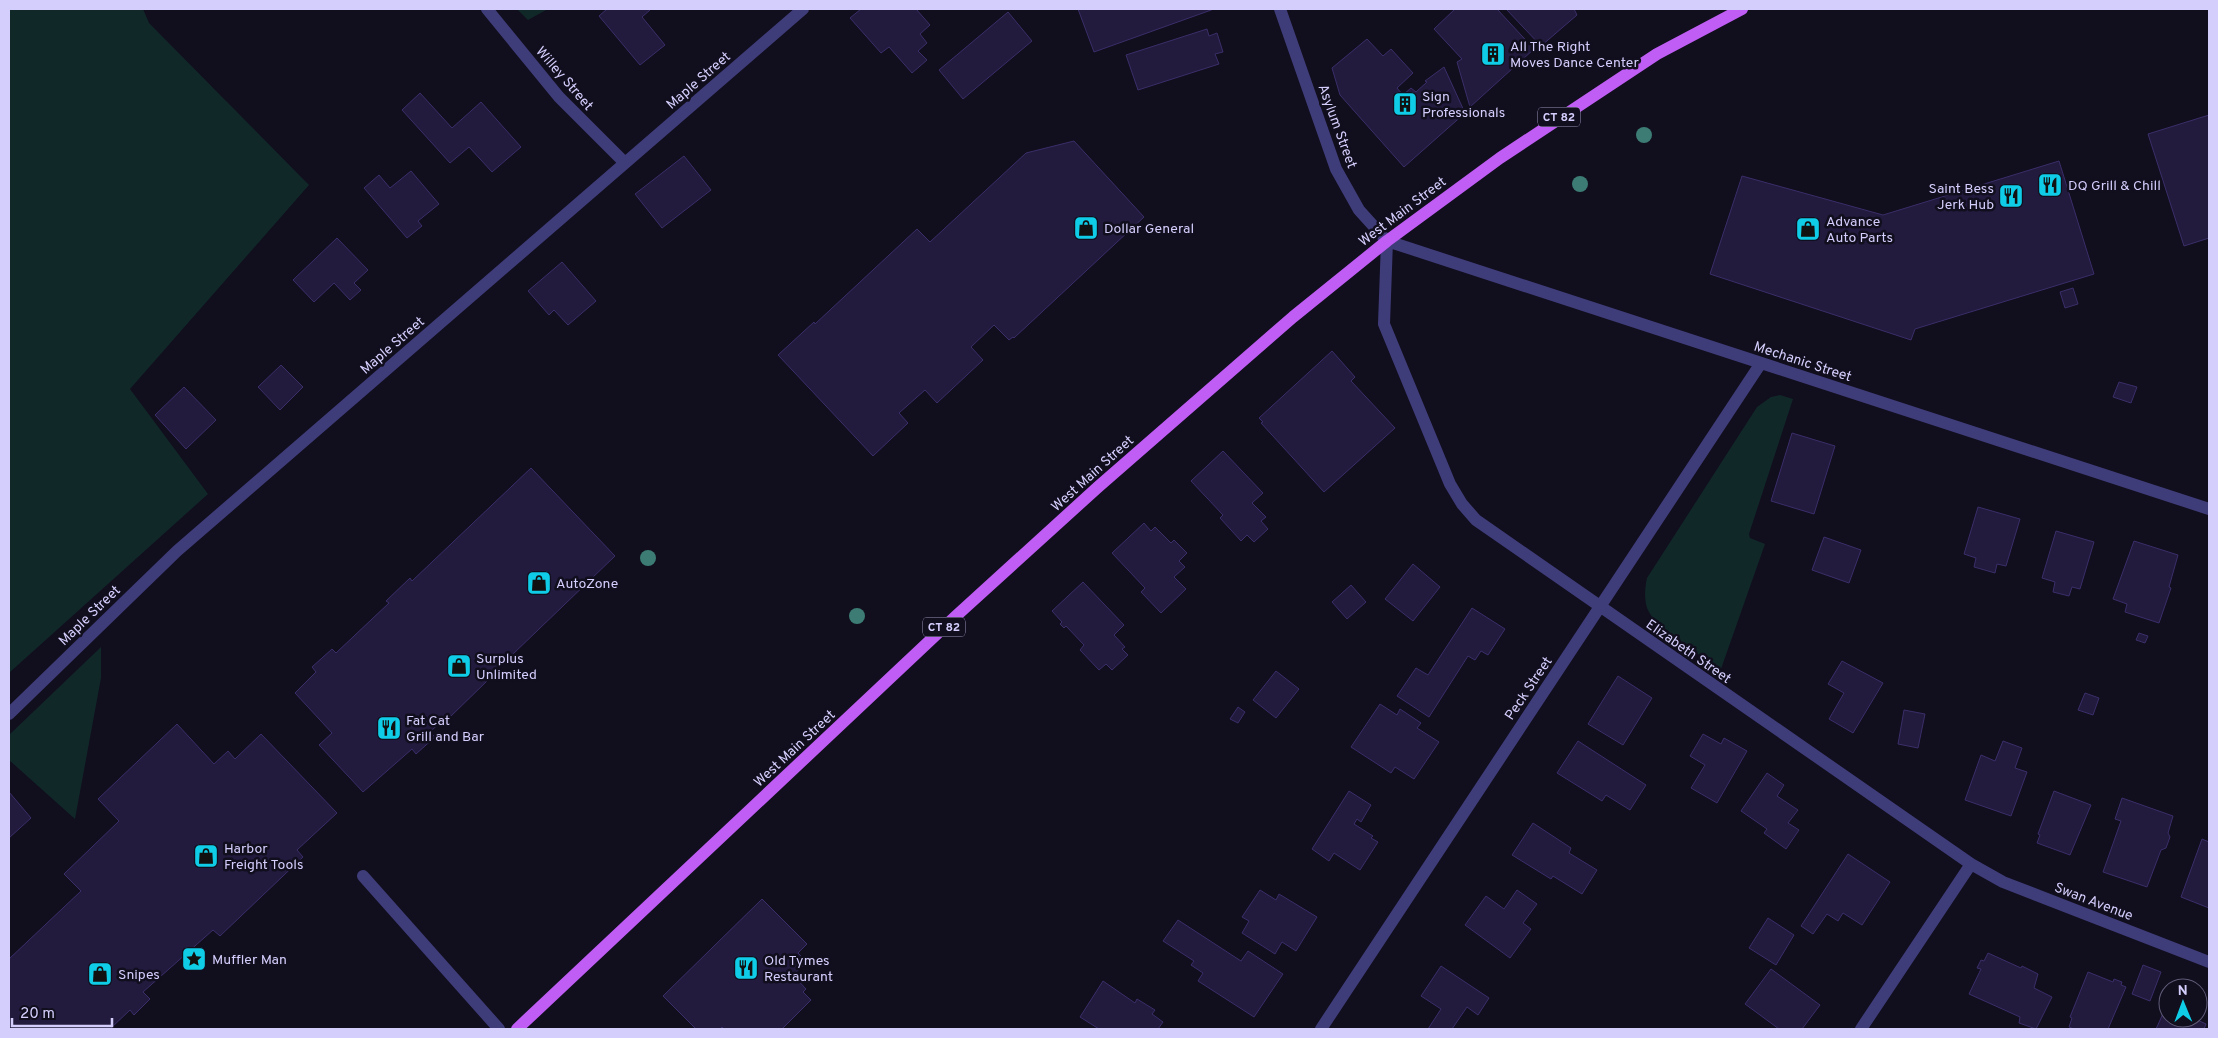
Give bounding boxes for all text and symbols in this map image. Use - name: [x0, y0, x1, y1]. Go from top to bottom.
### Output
- place label: All The Right Moves Dance Center: [1510, 39, 1640, 72]
- building icon: All The Right Moves Dance Center: [1480, 41, 1506, 67]
- street label: Willey Street: [531, 44, 596, 114]
- street label: Maple Street: [663, 49, 734, 114]
- street label: Asylum Street: [1313, 82, 1360, 171]
- place label: Sign Professionals: [1422, 89, 1505, 122]
- building icon: Sign Professionals: [1392, 91, 1418, 117]
- road number: CT 82: [1538, 108, 1580, 126]
- restaurant icon: DQ Grill & Chill: [2037, 172, 2063, 198]
- street label: West Main Street: [1356, 174, 1450, 251]
- place label: DQ Grill & Chill: [2068, 178, 2161, 195]
- place label: Saint Bess Jerk Hub: [1929, 181, 1994, 214]
- restaurant icon: Saint Bess Jerk Hub: [1998, 183, 2024, 209]
- place label: Advance Auto Parts: [1826, 214, 1893, 247]
- shop icon: Dollar General: [1073, 215, 1099, 241]
- shop icon: Advance Auto Parts: [1795, 216, 1821, 242]
- place label: Dollar General: [1104, 221, 1194, 238]
- street label: Maple Street: [357, 314, 428, 379]
- street label: Mechanic Street: [1751, 339, 1854, 386]
- street label: West Main Street: [1048, 433, 1138, 516]
- shop icon: AutoZone: [526, 570, 552, 596]
- place label: AutoZone: [556, 576, 618, 593]
- street label: Maple Street: [56, 582, 124, 650]
- street label: Elizabeth Street: [1642, 617, 1734, 688]
- road number: CT 82: [923, 618, 965, 636]
- place label: Surplus Unlimited: [476, 651, 537, 684]
- shop icon: Surplus Unlimited: [446, 653, 472, 679]
- street label: Peck Street: [1502, 654, 1557, 724]
- street label: West Main Street: [751, 707, 839, 791]
- place label: Fat Cat Grill and Bar: [406, 713, 485, 746]
- restaurant icon: Fat Cat Grill and Bar: [376, 715, 402, 741]
- place label: Harbor Freight Tools: [224, 841, 304, 874]
- shop icon: Harbor Freight Tools: [193, 843, 219, 869]
- street label: Swan Avenue: [2052, 880, 2135, 925]
- place icon: Muffler Man: [181, 946, 207, 972]
- place label: Muffler Man: [212, 952, 287, 969]
- place label: Old Tymes Restaurant: [764, 953, 833, 986]
- restaurant icon: Old Tymes Restaurant: [733, 955, 759, 981]
- shop icon: Snipes: [87, 961, 113, 987]
- place label: Snipes: [118, 967, 160, 984]
- north arrow: [2158, 978, 2208, 1028]
- text: N: [2178, 983, 2188, 1000]
- scale bar: [12, 996, 112, 1028]
- text: 20 m: [20, 1005, 55, 1024]

